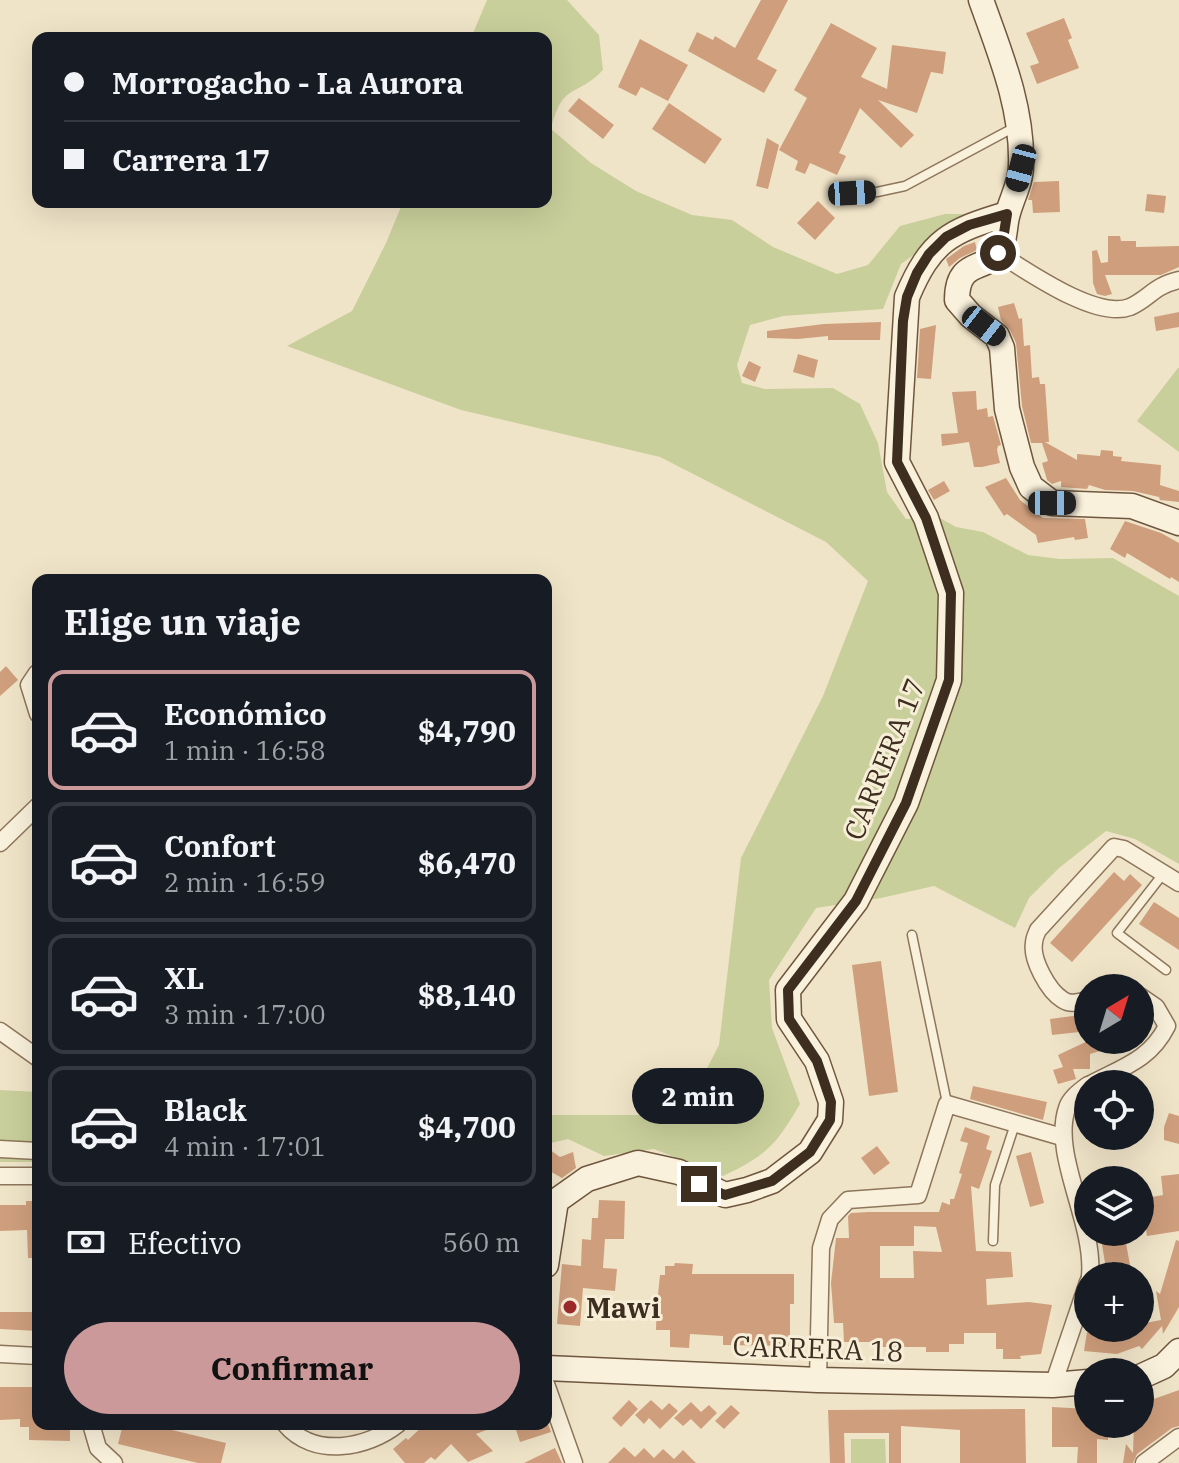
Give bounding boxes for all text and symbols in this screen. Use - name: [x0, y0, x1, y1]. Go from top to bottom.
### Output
- text: Morrogacho - La Aurora: [112, 63, 464, 102]
- text: Carrera 17: [112, 140, 270, 179]
- car: [1003, 142, 1039, 194]
- car: [827, 180, 877, 206]
- route start: [980, 235, 1016, 271]
- car: [958, 302, 1010, 350]
- car: [1028, 491, 1076, 515]
- text: Elige un viaje: [64, 598, 301, 645]
- street label: CARRERA 17: [835, 673, 933, 845]
- icon: car: [68, 694, 140, 766]
- text: Económico: [164, 694, 327, 733]
- text: $4,790: [418, 711, 516, 750]
- text: 1 min · 16:58: [164, 733, 326, 767]
- icon: car: [68, 826, 140, 898]
- text: Confort: [164, 826, 276, 865]
- text: $6,470: [418, 843, 516, 882]
- text: 2 min · 16:59: [164, 865, 326, 899]
- icon: car: [68, 958, 140, 1030]
- text: XL: [164, 958, 204, 997]
- north arrow: [1074, 974, 1154, 1054]
- map controls: [1074, 974, 1154, 1438]
- text: $8,140: [418, 975, 516, 1014]
- text: 3 min · 17:00: [164, 997, 326, 1031]
- callout: 2 min: [633, 1068, 765, 1124]
- button: locate: [1074, 1070, 1154, 1150]
- text: 2 min: [662, 1079, 734, 1113]
- icon: car: [68, 1090, 140, 1162]
- text: Black: [164, 1090, 247, 1129]
- text: $4,700: [418, 1107, 516, 1146]
- text: 4 min · 17:01: [164, 1129, 326, 1163]
- route end: [681, 1166, 717, 1202]
- button: layers: [1074, 1166, 1154, 1246]
- icon: cash: [64, 1220, 108, 1264]
- text: Efectivo: [128, 1223, 242, 1262]
- text: 560 m: [442, 1225, 520, 1259]
- button: +: [1074, 1262, 1154, 1342]
- place label: Mawi: [586, 1289, 660, 1326]
- marker: Mawi: [561, 1298, 579, 1316]
- button: Confirmar: [64, 1322, 520, 1414]
- street label: CARRERA 18: [732, 1327, 904, 1369]
- button: −: [1074, 1358, 1154, 1438]

